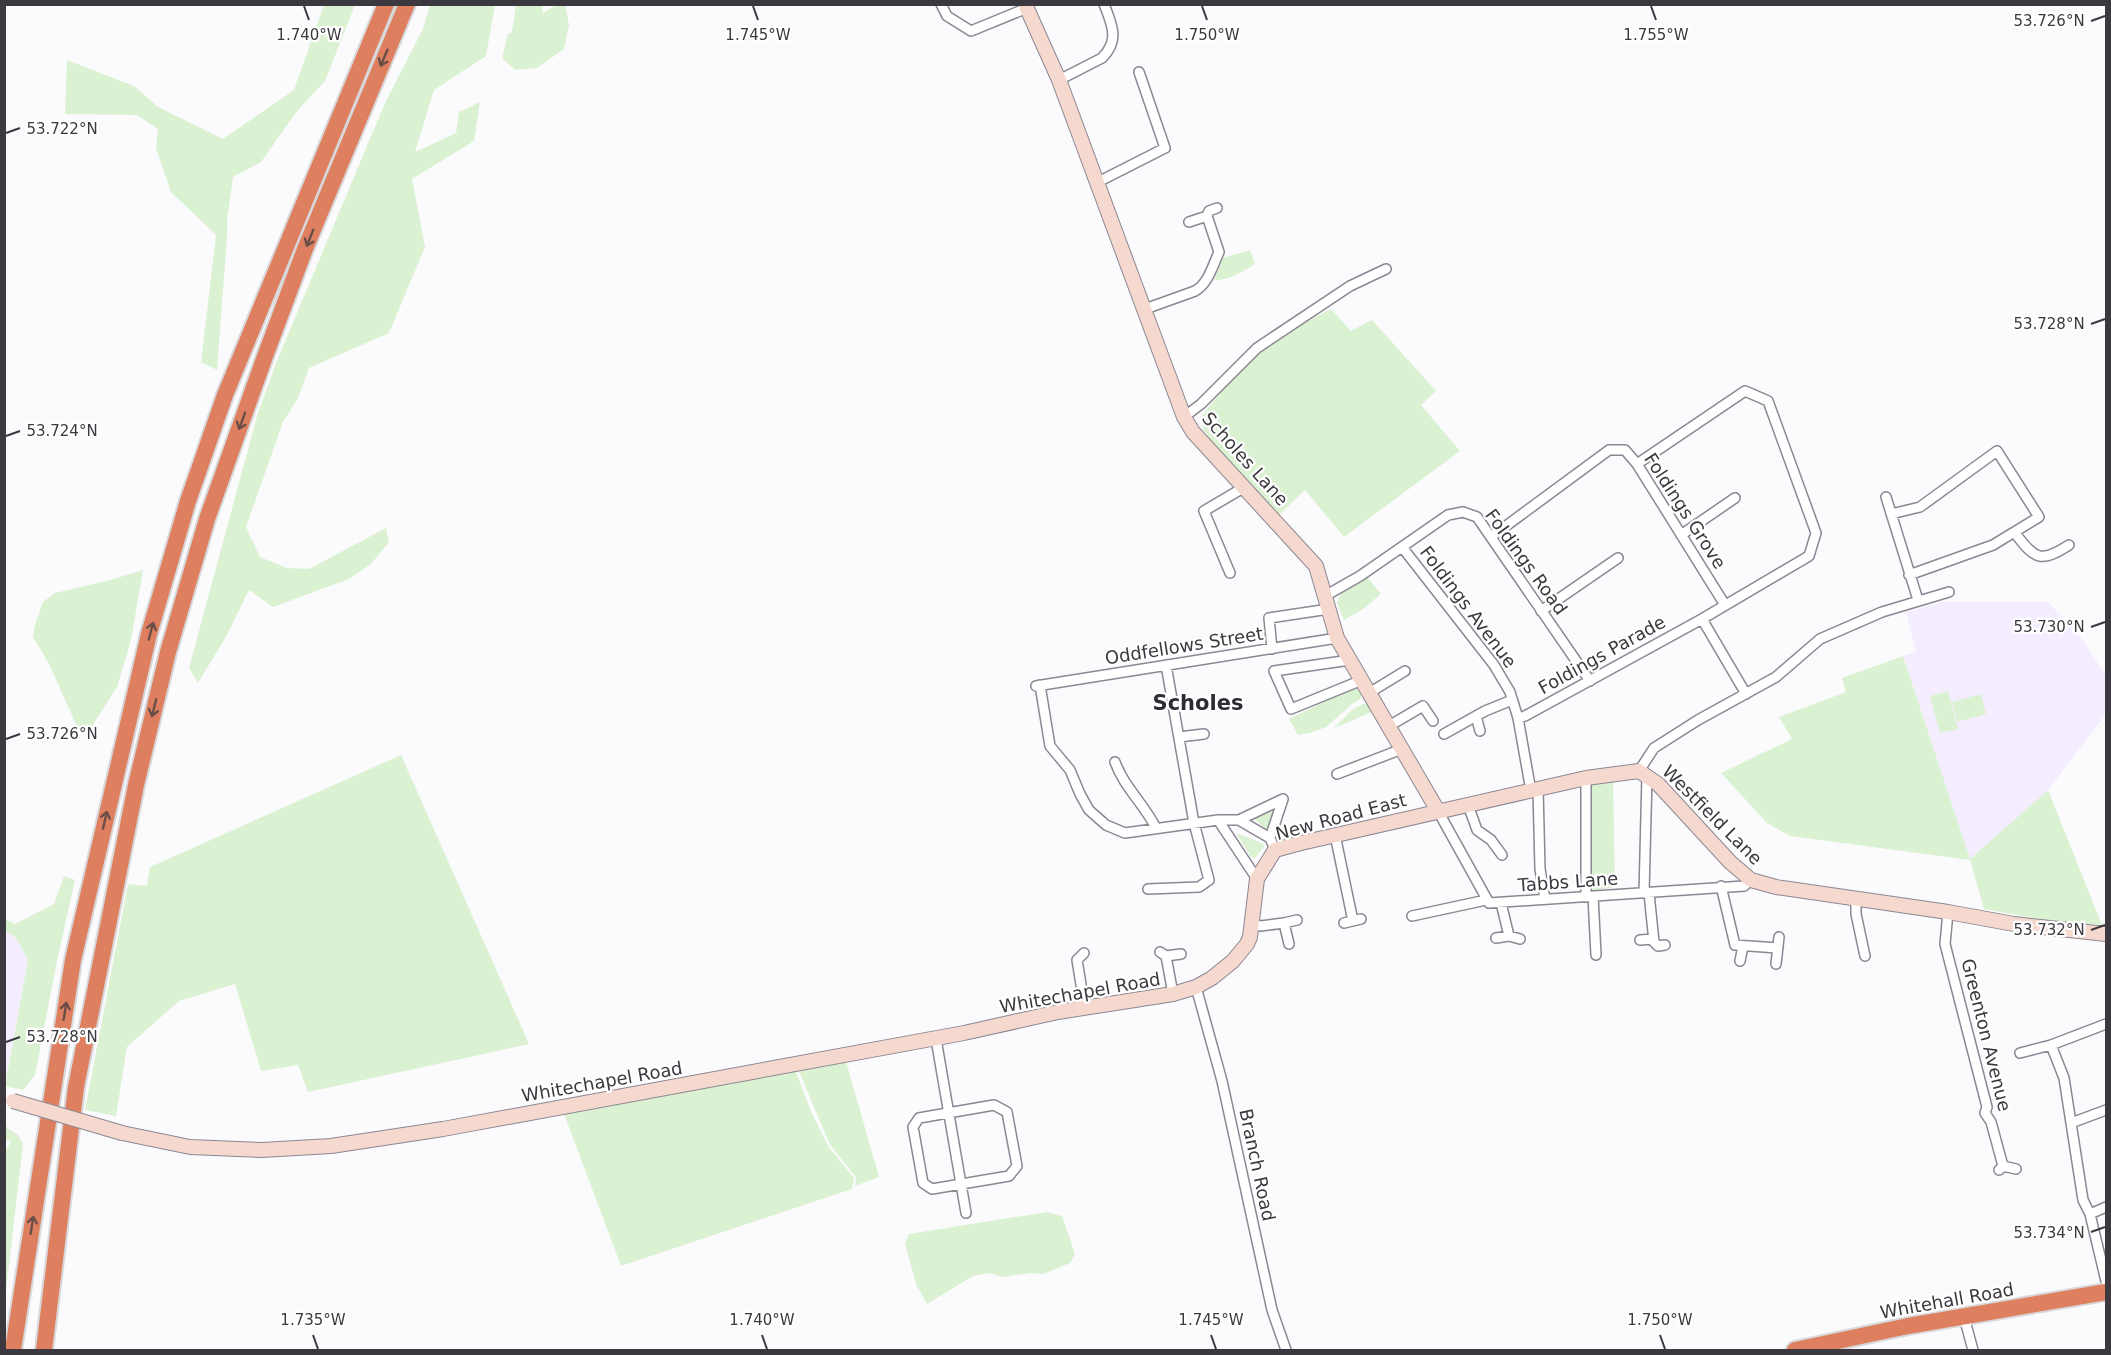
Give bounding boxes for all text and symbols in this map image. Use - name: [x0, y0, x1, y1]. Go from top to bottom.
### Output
- text: 53.726°N: [2013, 12, 2085, 30]
- text: 1.740°W: [276, 26, 342, 44]
- text: 1.745°W: [725, 26, 791, 44]
- text: 1.750°W: [1174, 26, 1240, 44]
- text: 1.755°W: [1623, 26, 1689, 44]
- one-way arrow: [378, 48, 389, 67]
- text: 53.722°N: [26, 120, 98, 138]
- one-way arrow: [304, 229, 315, 247]
- text: 53.728°N: [2013, 315, 2085, 333]
- street label: Scholes Lane: [1198, 408, 1293, 510]
- one-way arrow: [235, 411, 246, 430]
- text: 53.724°N: [26, 422, 98, 440]
- street label: Foldings Grove: [1640, 449, 1731, 573]
- street label: Foldings Road: [1481, 505, 1572, 619]
- street label: Foldings Avenue: [1416, 542, 1521, 672]
- street label: Foldings Parade: [1535, 611, 1669, 698]
- text: 53.730°N: [2013, 618, 2085, 636]
- one-way arrow: [145, 622, 157, 641]
- street label: Oddfellows Street: [1103, 623, 1265, 668]
- district label: Scholes: [1153, 691, 1243, 715]
- one-way arrow: [148, 698, 160, 717]
- text: 53.726°N: [26, 725, 98, 743]
- street label: Westfield Lane: [1658, 760, 1767, 869]
- street label: New Road East: [1273, 789, 1409, 844]
- one-way arrow: [100, 811, 111, 831]
- street label: Tabbs Lane: [1516, 868, 1619, 896]
- text: 53.732°N: [2013, 921, 2085, 939]
- street label: Greenton Avenue: [1957, 956, 2016, 1113]
- street label: Whitechapel Road: [998, 968, 1162, 1017]
- one-way arrow: [59, 1002, 70, 1022]
- text: 53.728°N: [26, 1028, 98, 1046]
- street label: Whitechapel Road: [520, 1057, 684, 1106]
- street label: Branch Road: [1235, 1107, 1280, 1223]
- one-way arrow: [27, 1215, 38, 1235]
- text: 53.734°N: [2013, 1224, 2085, 1242]
- street label: Whitehall Road: [1878, 1278, 2016, 1323]
- text: 1.735°W: [280, 1311, 346, 1329]
- text: 1.740°W: [729, 1311, 795, 1329]
- text: 1.745°W: [1178, 1311, 1244, 1329]
- text: 1.750°W: [1627, 1311, 1693, 1329]

